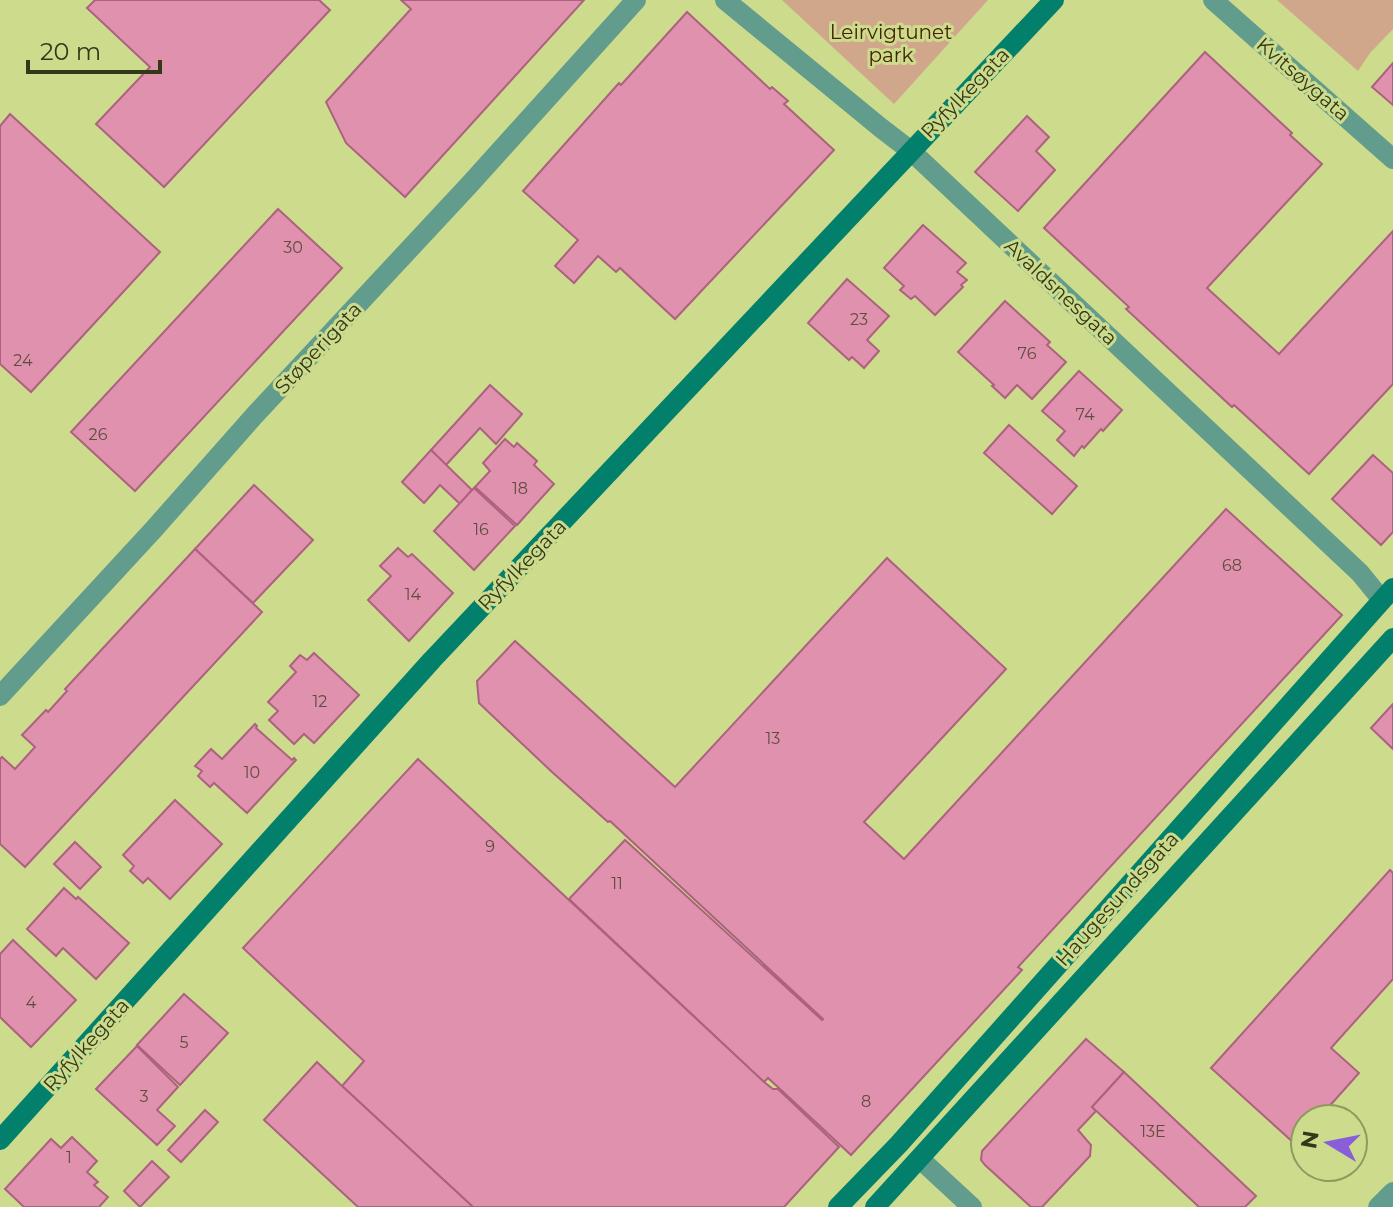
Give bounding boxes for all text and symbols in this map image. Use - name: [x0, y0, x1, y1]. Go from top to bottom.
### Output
- park label: Leirvigtunet park: [830, 20, 952, 67]
- scale bar: [28, 24, 160, 74]
- street label: Kvitsøygata: [1252, 32, 1354, 126]
- text: 20 m: [40, 37, 101, 66]
- street label: Ryfylkegata: [916, 43, 1014, 143]
- street label: Avaldsnesgata: [1000, 234, 1122, 350]
- house number: 30: [283, 238, 303, 257]
- street label: Støperigata: [269, 297, 367, 399]
- house number: 23: [850, 310, 868, 329]
- house number: 76: [1018, 344, 1037, 363]
- house number: 24: [13, 351, 33, 370]
- house number: 74: [1076, 405, 1095, 424]
- house number: 26: [89, 425, 108, 444]
- house number: 18: [512, 479, 528, 498]
- street label: Ryfylkegata: [473, 515, 571, 615]
- house number: 16: [473, 520, 489, 539]
- house number: 68: [1222, 556, 1242, 575]
- house number: 14: [405, 585, 422, 604]
- house number: 12: [313, 692, 327, 711]
- house number: 13: [766, 729, 780, 748]
- house number: 10: [244, 763, 260, 782]
- street label: Haugesundsgata: [1050, 827, 1184, 971]
- house number: 9: [485, 837, 495, 856]
- house number: 11: [611, 874, 623, 893]
- house number: 4: [26, 993, 37, 1012]
- street label: Ryfylkegata: [38, 994, 134, 1096]
- house number: 5: [179, 1033, 189, 1052]
- house number: 3: [139, 1087, 149, 1106]
- house number: 8: [861, 1092, 871, 1111]
- north arrow: [1289, 1103, 1369, 1183]
- house number: 13E: [1140, 1122, 1166, 1141]
- text: N: [1295, 1129, 1325, 1151]
- house number: 1: [66, 1148, 72, 1167]

